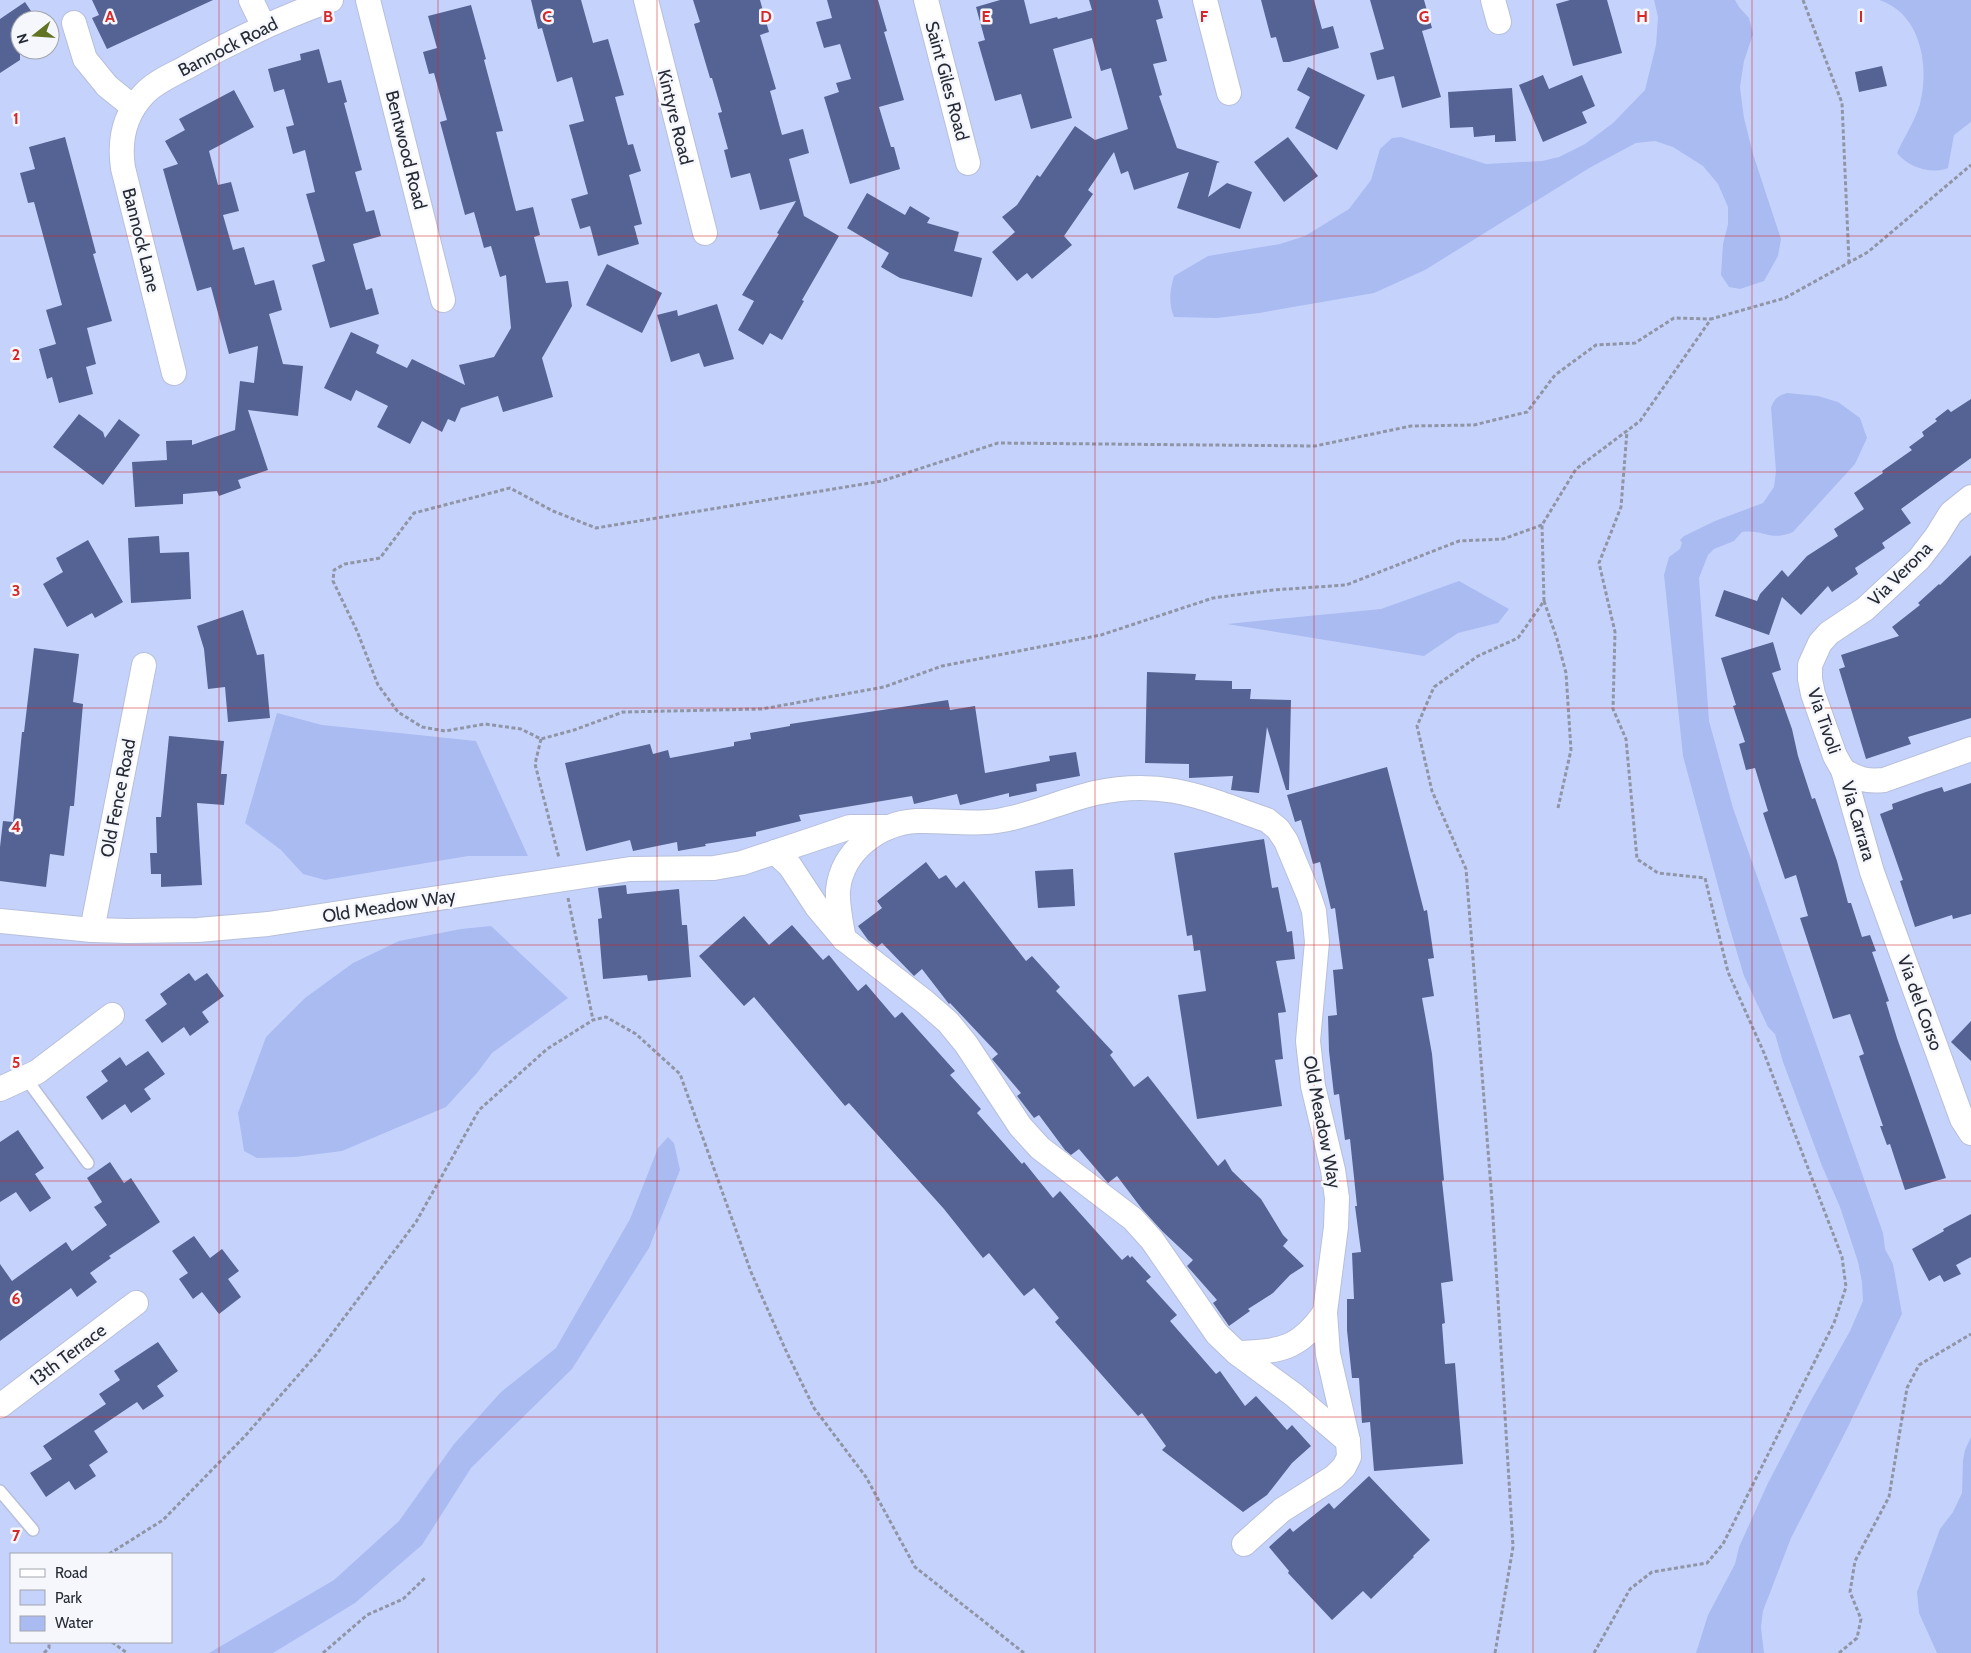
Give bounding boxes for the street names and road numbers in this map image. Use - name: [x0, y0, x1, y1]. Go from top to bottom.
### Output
- street label: Bannock Road: [175, 13, 281, 81]
- street label: Saint Giles Road: [920, 19, 974, 143]
- street label: Kintyre Road: [653, 67, 697, 167]
- street label: Bentwood Road: [381, 88, 431, 212]
- street label: Bannock Lane: [117, 186, 165, 294]
- street label: Via Verona: [1863, 537, 1937, 611]
- street label: Via Tivoli: [1802, 685, 1846, 757]
- street label: Old Fence Road: [96, 737, 140, 859]
- street label: Via Carrara: [1836, 779, 1880, 864]
- street label: Old Meadow Way: [321, 885, 457, 927]
- street label: Via del Corso: [1893, 952, 1947, 1054]
- street label: Old Meadow Way: [1298, 1054, 1346, 1190]
- street label: 13th Terrace: [25, 1319, 111, 1391]

